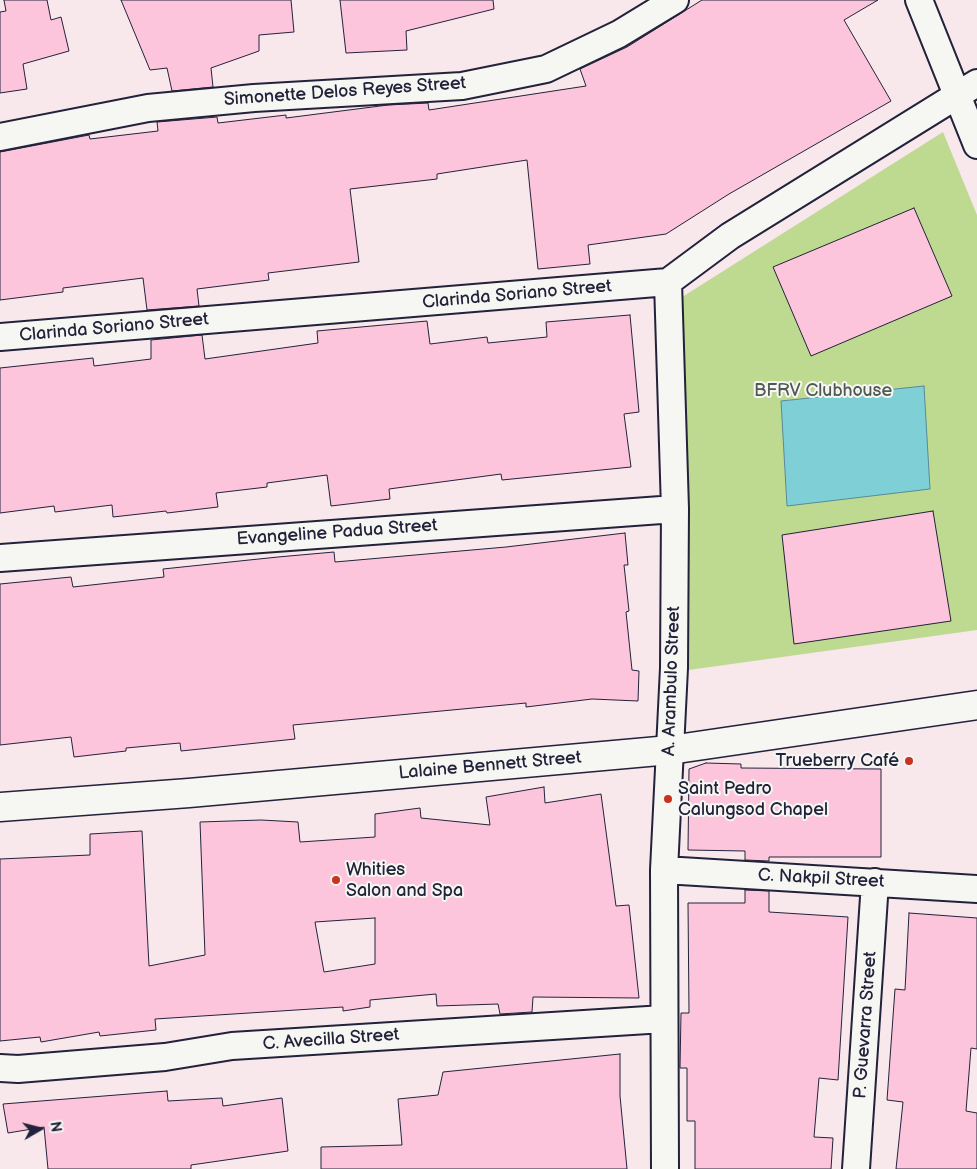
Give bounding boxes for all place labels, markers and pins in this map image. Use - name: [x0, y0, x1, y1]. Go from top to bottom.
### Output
- place label: Trueberry Café: [775, 750, 899, 772]
- marker: Trueberry Café: [903, 755, 915, 767]
- place label: Saint Pedro Calungsod Chapel: [678, 778, 828, 821]
- marker: Saint Pedro Calungsod Chapel: [662, 793, 674, 805]
- place label: Whities Salon and Spa: [346, 859, 463, 902]
- marker: Whities Salon and Spa: [330, 874, 342, 886]

